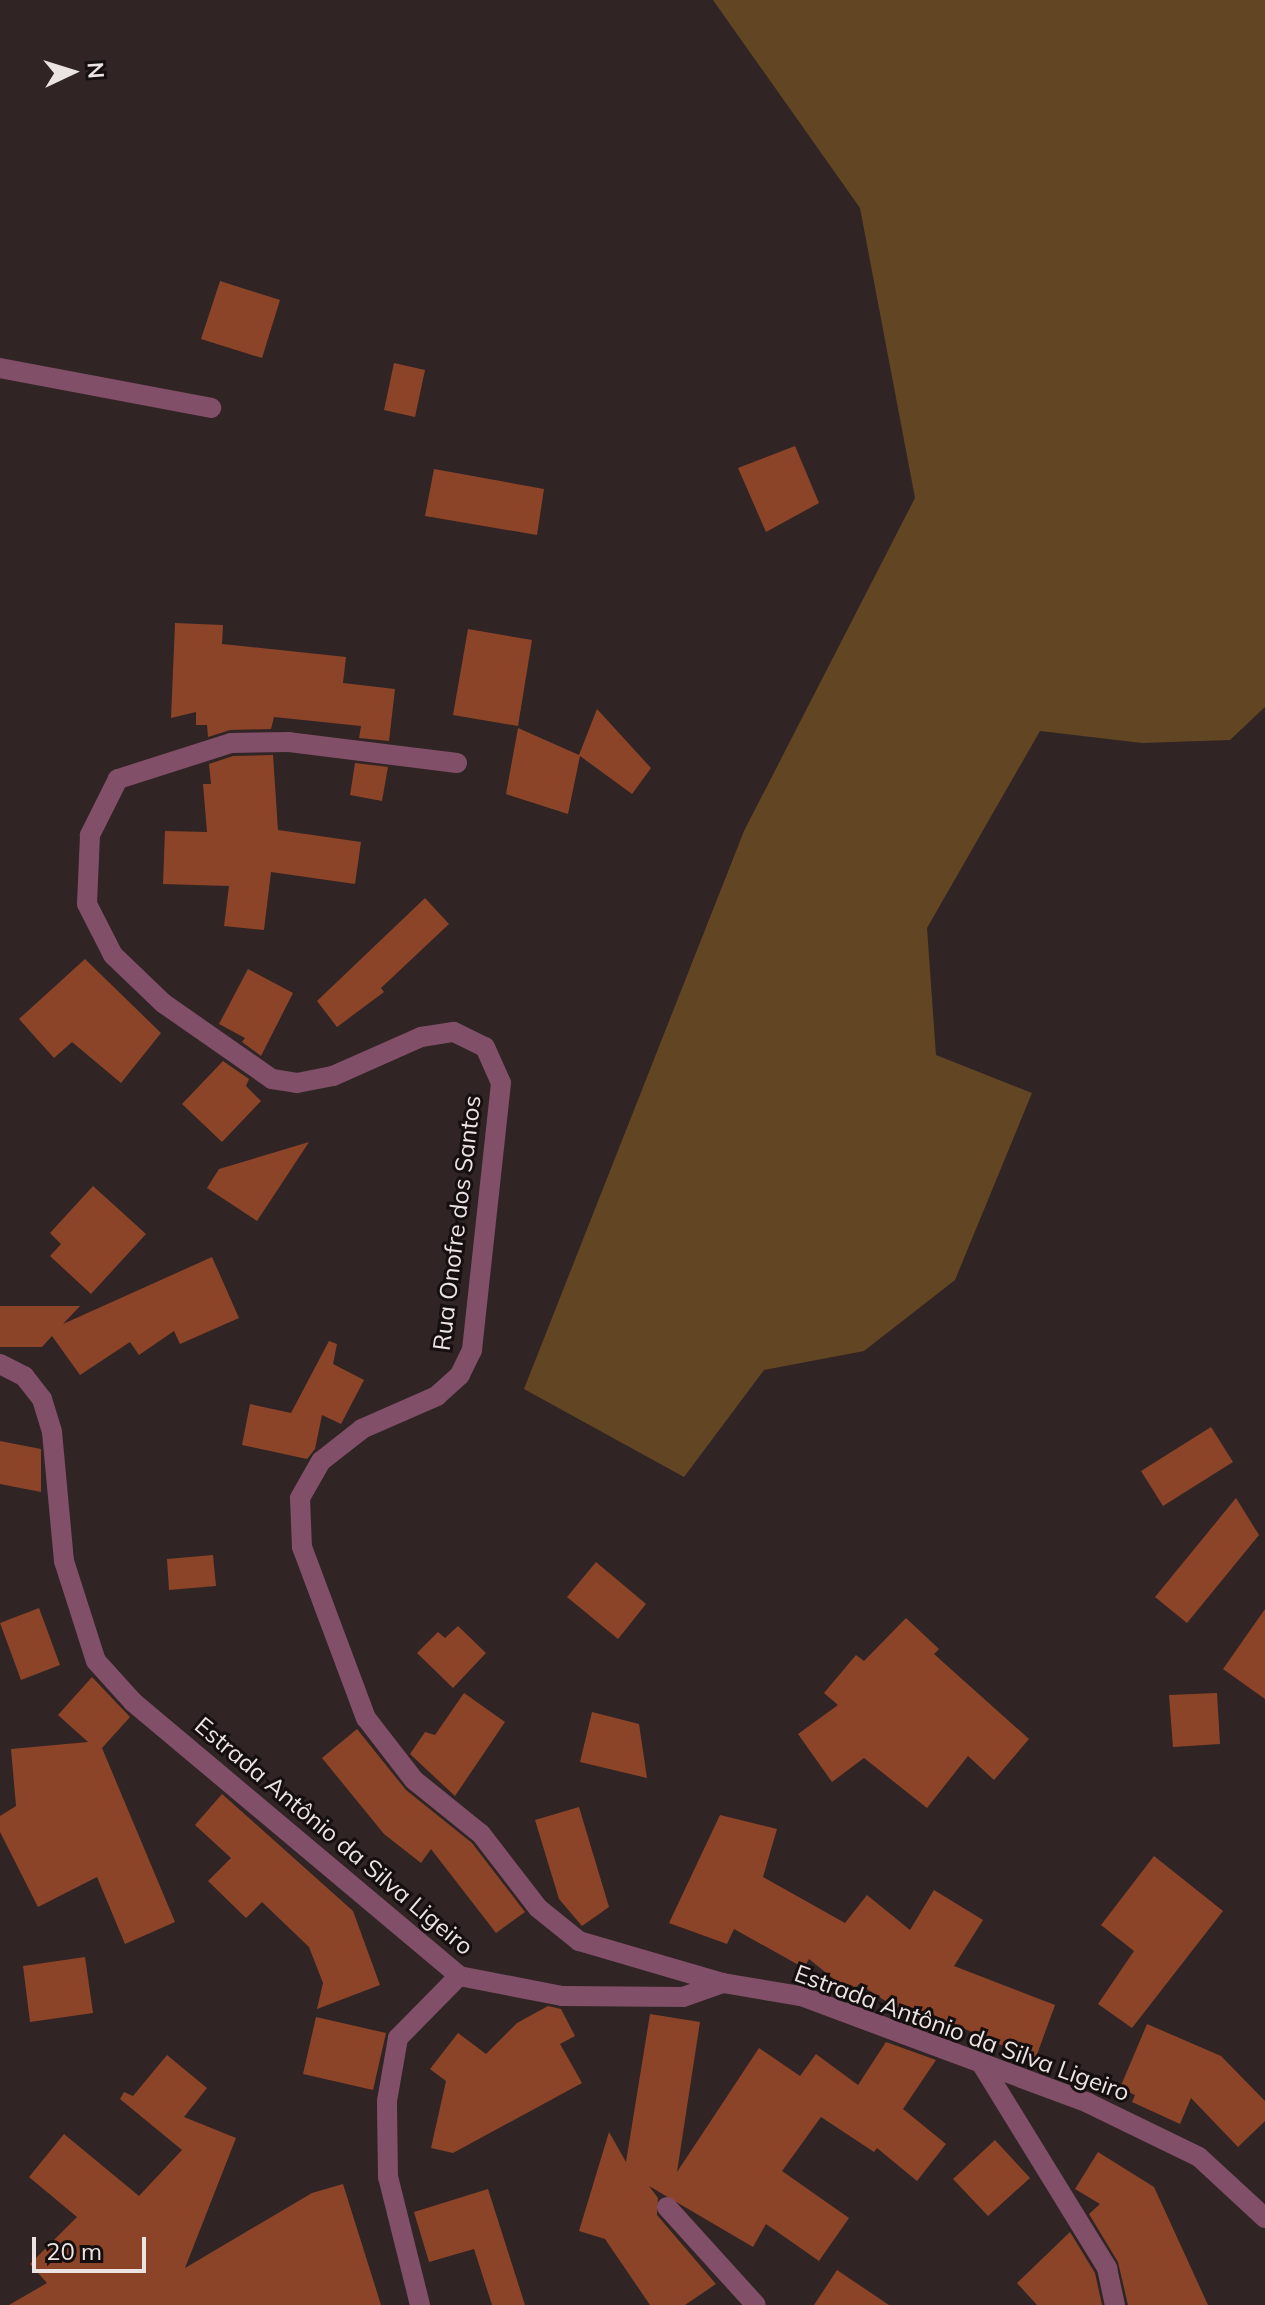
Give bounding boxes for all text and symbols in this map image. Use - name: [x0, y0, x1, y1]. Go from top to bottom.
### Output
- north arrow: [32, 32, 112, 112]
- text: N: [81, 61, 110, 80]
- street label: Rua Onofre dos Santos: [427, 1094, 487, 1352]
- street label: Estrada Antônio da Silva Ligeiro: [189, 1711, 479, 1961]
- street label: Estrada Antônio da Silva Ligeiro: [791, 1959, 1133, 2107]
- scale bar: [36, 2221, 150, 2271]
- text: 20 m: [46, 2236, 102, 2266]

